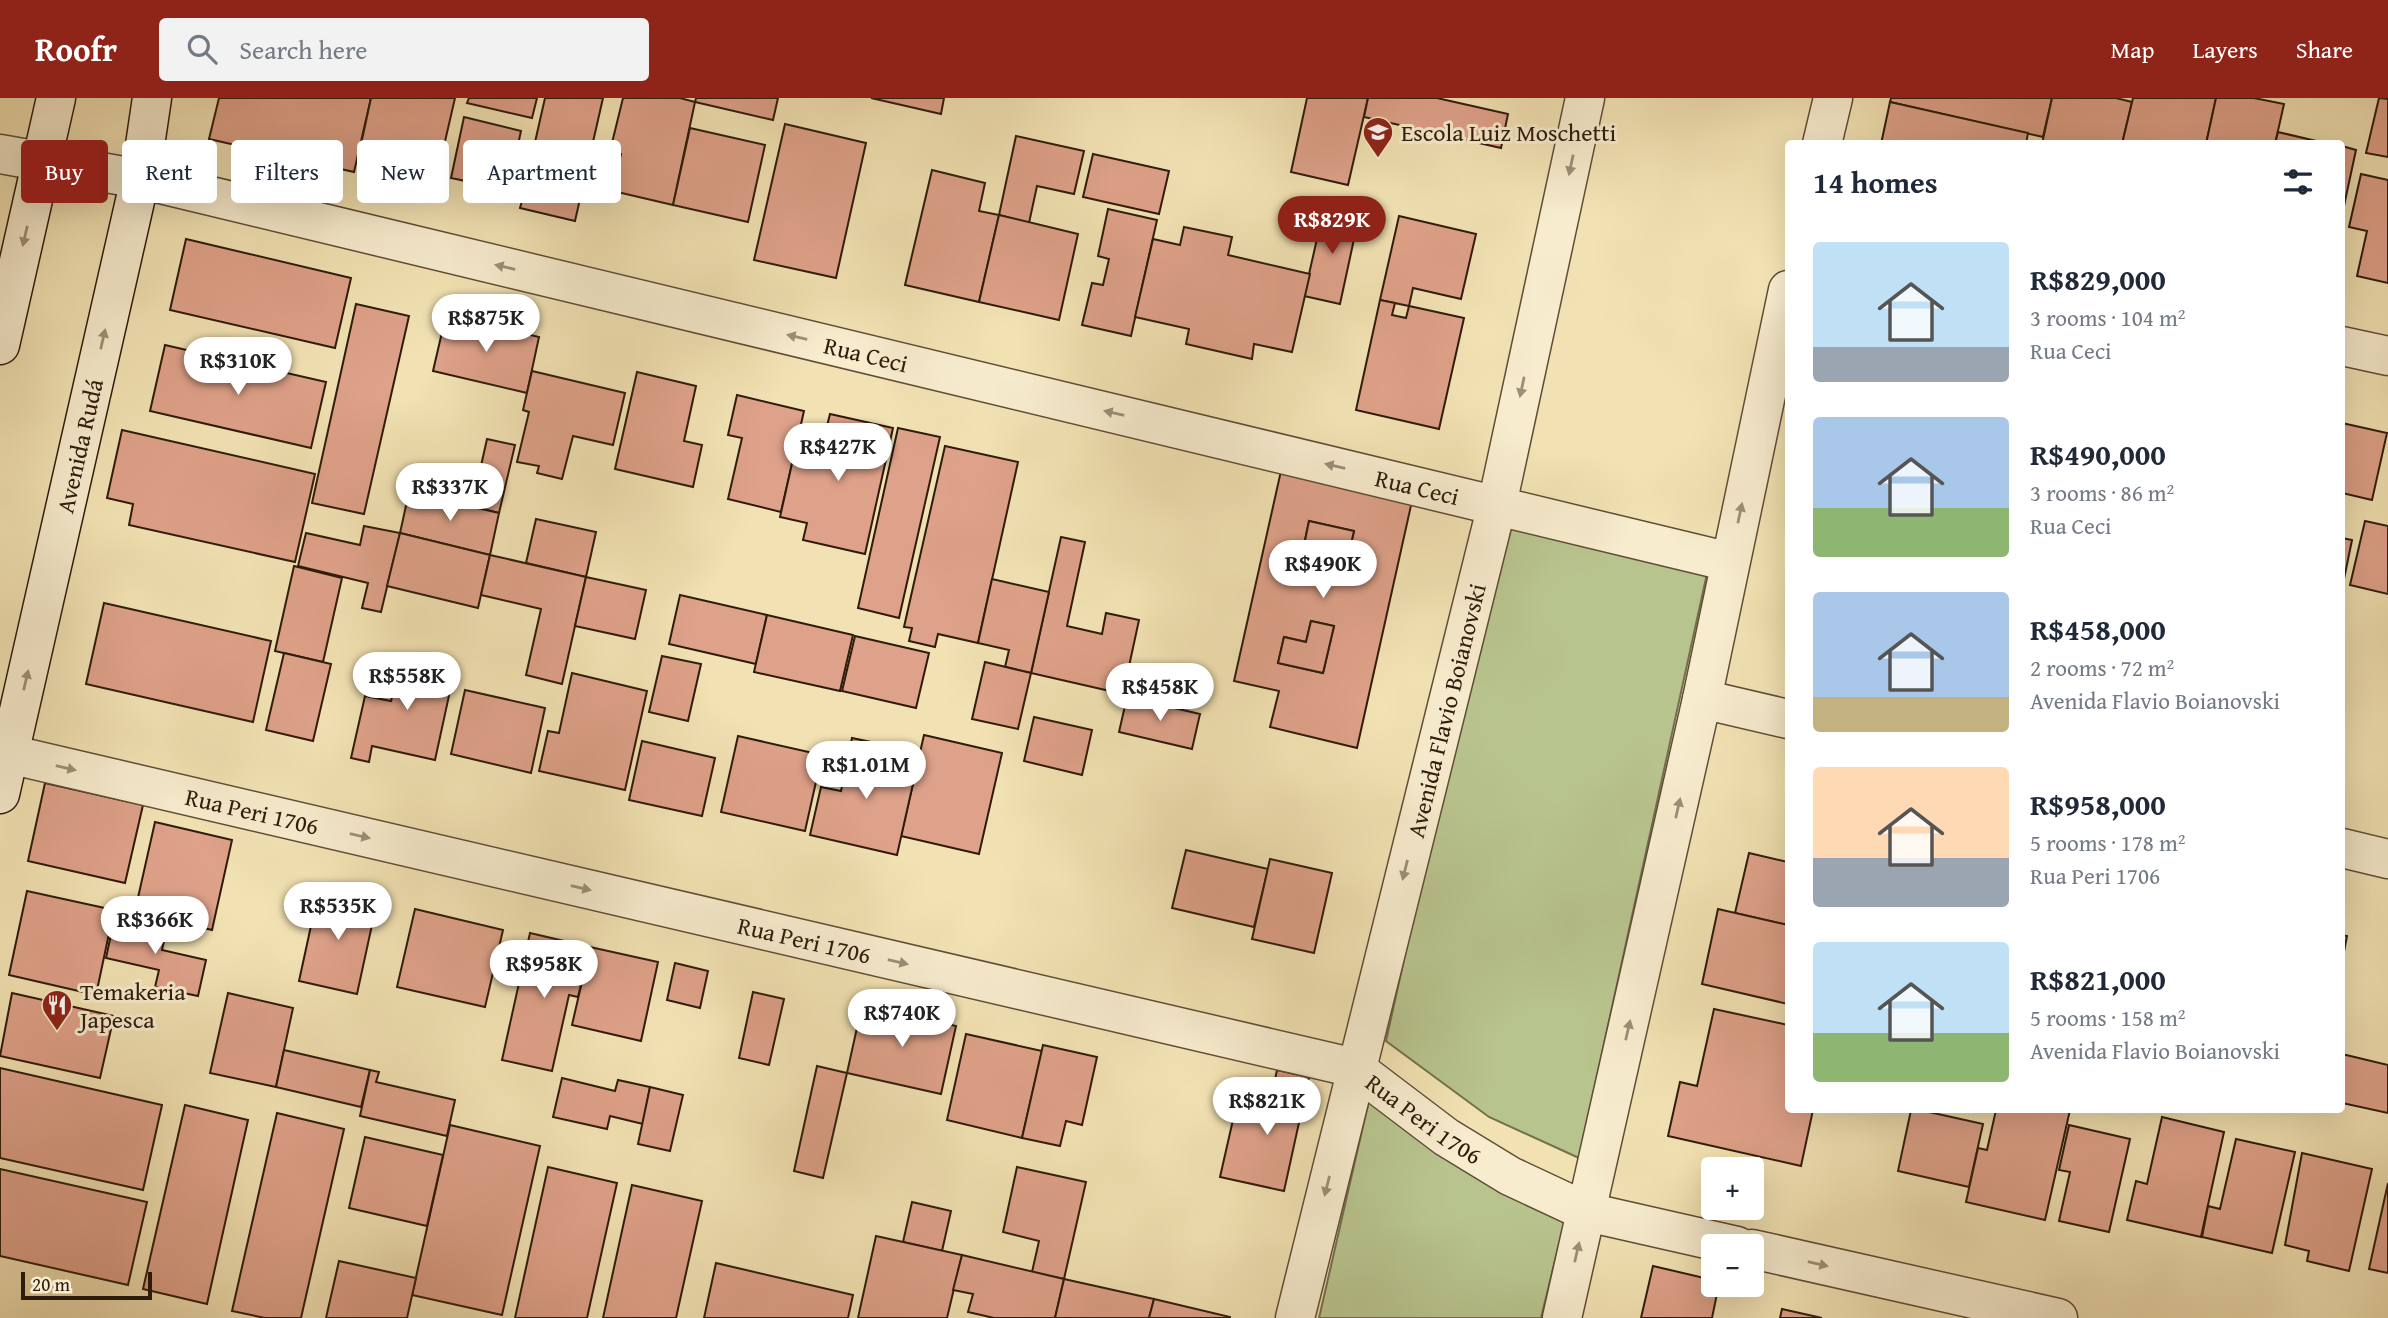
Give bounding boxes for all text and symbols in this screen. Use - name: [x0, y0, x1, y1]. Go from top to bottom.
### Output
- search box: [159, 18, 649, 81]
- text: Roofr: [35, 25, 117, 73]
- icon: search: [183, 30, 221, 68]
- text: Search here: [239, 30, 368, 69]
- text: Map: [2111, 32, 2154, 67]
- text: Layers: [2192, 32, 2258, 67]
- text: Share: [2296, 32, 2353, 67]
- school or university icon: Escola Luiz Moschetti: [1361, 115, 1395, 159]
- place label: Escola Luiz Moschetti: [1401, 115, 1617, 150]
- chip: Buy: [21, 140, 108, 203]
- chip: Rent: [122, 140, 217, 203]
- chip: Filters: [231, 140, 343, 203]
- chip: New: [357, 140, 449, 203]
- chip: Apartment: [463, 140, 621, 203]
- one-way arrow: [1565, 154, 1576, 176]
- text: 14 homes: [1813, 160, 1938, 204]
- icon: filters: [2279, 163, 2317, 201]
- pin: R$829K: [1275, 197, 1389, 256]
- text: R$829K: [1294, 202, 1370, 235]
- one-way arrow: [19, 225, 30, 247]
- text: R$829,000: [2030, 257, 2166, 301]
- one-way arrow: [493, 261, 515, 272]
- icon: home: [1869, 270, 1953, 354]
- pin: R$875K: [429, 294, 543, 354]
- text: R$875K: [448, 300, 524, 333]
- text: 3 rooms · 104 m²: [2030, 301, 2185, 334]
- street label: Rua Ceci: [821, 327, 912, 381]
- one-way arrow: [98, 328, 109, 350]
- one-way arrow: [786, 331, 808, 342]
- text: Rua Ceci: [2030, 334, 2112, 367]
- pin: R$310K: [181, 338, 295, 397]
- text: R$310K: [200, 343, 276, 376]
- street label: Avenida Rudá: [47, 375, 112, 516]
- one-way arrow: [1517, 376, 1528, 398]
- one-way arrow: [1103, 407, 1125, 418]
- pin: R$427K: [781, 424, 895, 483]
- text: R$427K: [800, 429, 876, 462]
- text: R$490,000: [2030, 432, 2166, 476]
- icon: home: [1869, 445, 1953, 529]
- one-way arrow: [1324, 460, 1346, 471]
- street label: Rua Ceci: [1372, 460, 1463, 514]
- pin: R$337K: [393, 464, 507, 523]
- text: R$337K: [412, 469, 488, 502]
- text: 3 rooms · 86 m²: [2030, 476, 2174, 509]
- one-way arrow: [1735, 502, 1746, 524]
- text: Rua Ceci: [2030, 509, 2112, 542]
- pin: R$490K: [1266, 540, 1380, 600]
- text: R$490K: [1285, 546, 1361, 579]
- street label: Avenida Flavio Boianovski: [1397, 579, 1494, 841]
- text: R$458,000: [2030, 607, 2166, 651]
- icon: home: [1869, 620, 1953, 704]
- text: 2 rooms · 72 m²: [2030, 651, 2174, 684]
- pin: R$558K: [350, 652, 464, 712]
- text: R$558K: [369, 658, 445, 691]
- pin: R$458K: [1103, 664, 1217, 723]
- one-way arrow: [21, 669, 32, 691]
- text: R$458K: [1122, 669, 1198, 702]
- text: Avenida Flavio Boianovski: [2030, 684, 2280, 717]
- pin: R$1.01M: [801, 742, 931, 801]
- text: R$1.01M: [822, 747, 910, 780]
- one-way arrow: [56, 763, 78, 774]
- street label: Rua Peri 1706: [182, 778, 322, 843]
- text: R$958,000: [2030, 782, 2166, 826]
- icon: home: [1869, 795, 1953, 879]
- one-way arrow: [1672, 797, 1683, 819]
- text: 5 rooms · 178 m²: [2030, 826, 2185, 859]
- one-way arrow: [349, 831, 371, 842]
- one-way arrow: [1399, 859, 1410, 881]
- text: Rua Peri 1706: [2030, 859, 2160, 892]
- pin: R$535K: [281, 882, 395, 942]
- one-way arrow: [570, 883, 592, 894]
- text: R$535K: [300, 888, 376, 921]
- pin: R$366K: [98, 896, 212, 956]
- text: R$366K: [117, 902, 193, 935]
- street label: Rua Peri 1706: [734, 907, 875, 972]
- pin: R$958K: [487, 940, 601, 1000]
- text: R$958K: [506, 946, 582, 979]
- one-way arrow: [887, 956, 909, 967]
- text: R$821,000: [2030, 957, 2166, 1001]
- icon: home: [1869, 970, 1953, 1054]
- place label: Temakeria Japesca: [77, 974, 186, 1037]
- restaurant icon: Temakeria Japesca: [40, 988, 74, 1032]
- pin: R$740K: [845, 990, 959, 1049]
- text: R$740K: [864, 995, 940, 1028]
- text: 5 rooms · 158 m²: [2030, 1001, 2185, 1034]
- one-way arrow: [1622, 1019, 1633, 1041]
- text: Avenida Flavio Boianovski: [2030, 1034, 2280, 1067]
- street label: Rua Peri 1706: [1359, 1065, 1489, 1172]
- pin: R$821K: [1210, 1077, 1324, 1137]
- text: R$821K: [1229, 1083, 1305, 1116]
- map controls: [1701, 1157, 1764, 1297]
- button: +: [1701, 1157, 1764, 1220]
- one-way arrow: [1321, 1175, 1332, 1197]
- button: −: [1701, 1234, 1764, 1297]
- one-way arrow: [1572, 1240, 1583, 1262]
- one-way arrow: [1807, 1259, 1829, 1270]
- scale bar: [21, 1269, 152, 1301]
- text: 20 m: [32, 1270, 70, 1298]

